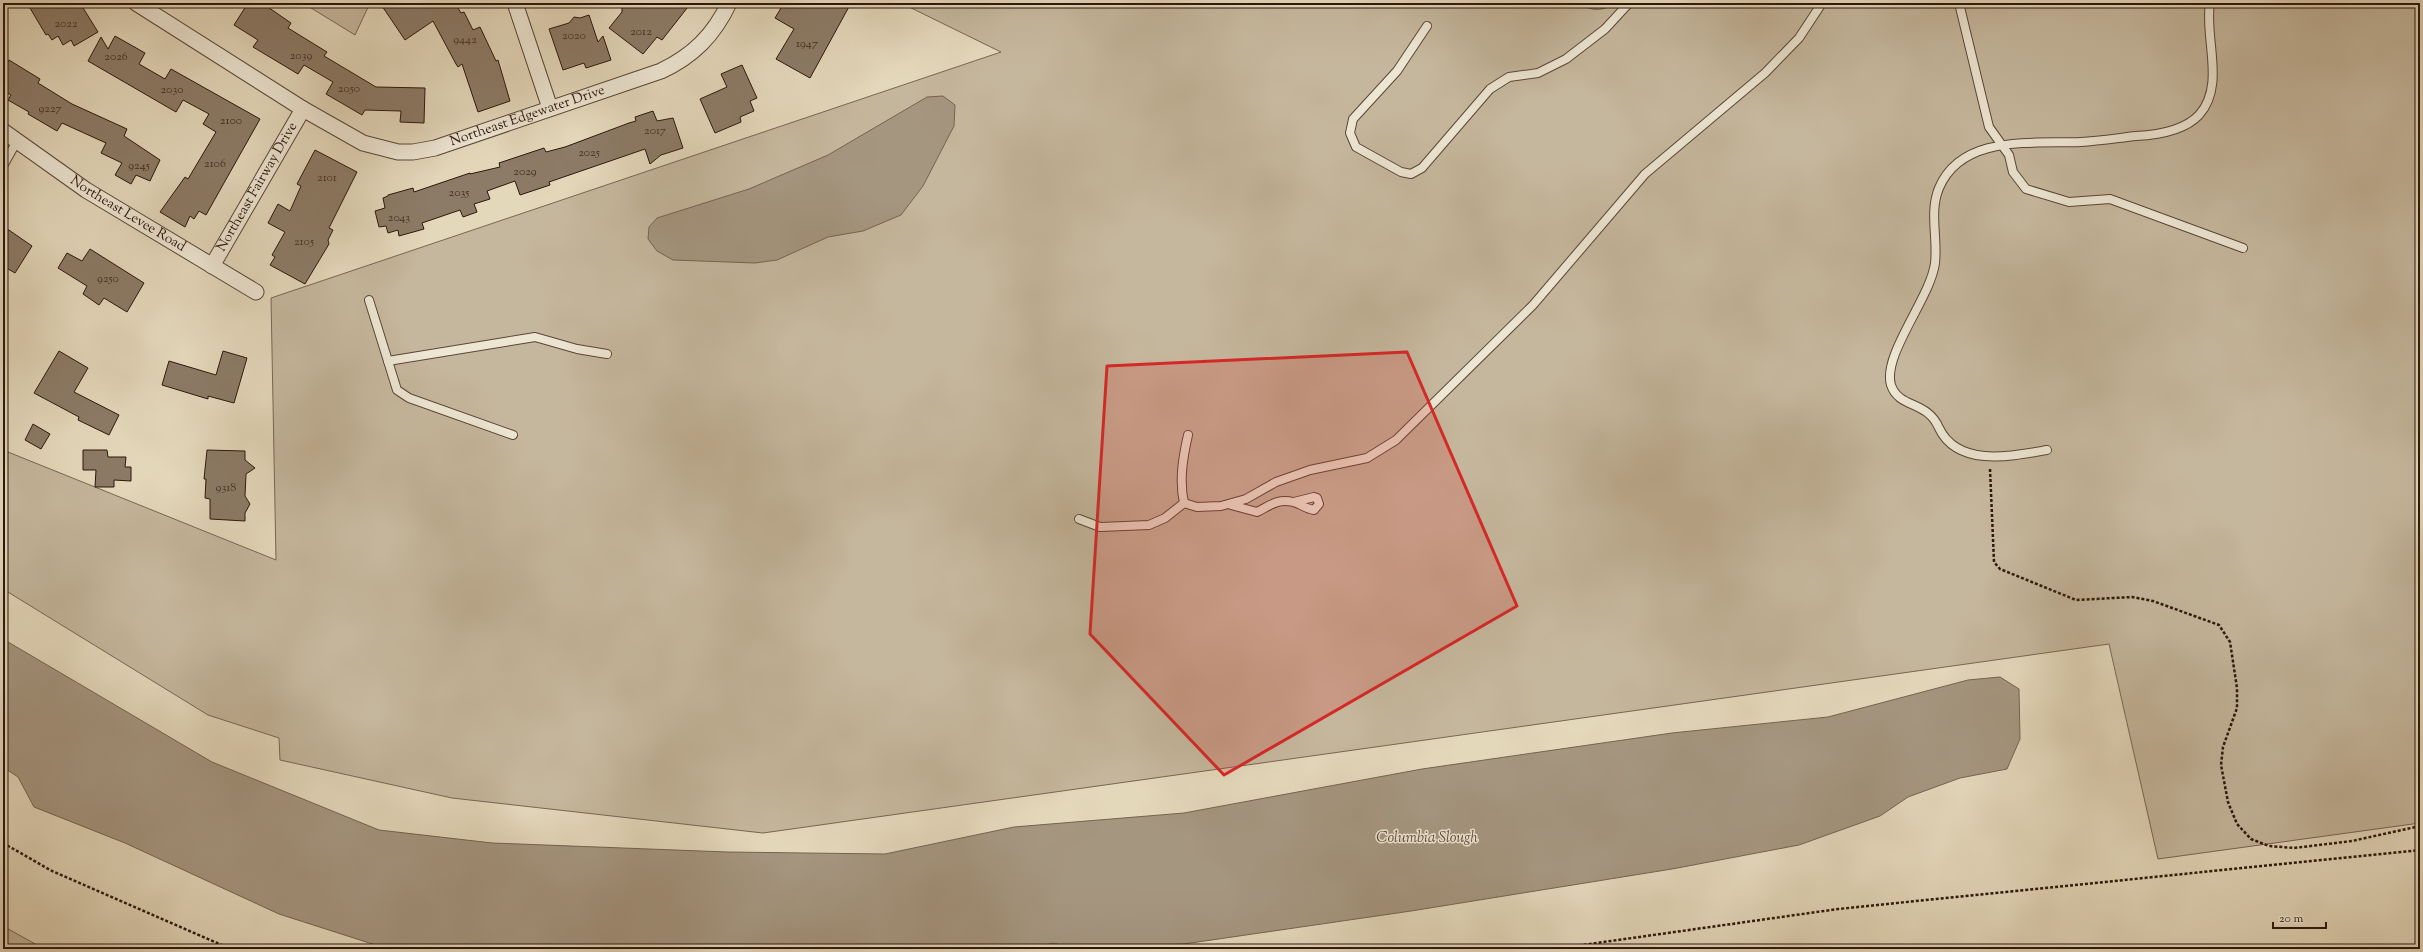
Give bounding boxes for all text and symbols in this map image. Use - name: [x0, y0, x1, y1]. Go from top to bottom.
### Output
- house number: 2022: [54, 15, 78, 33]
- house number: 2012: [630, 23, 652, 41]
- house number: 2020: [562, 27, 586, 45]
- house number: 9442: [453, 31, 477, 49]
- house number: 1947: [796, 35, 818, 53]
- house number: 2039: [290, 47, 312, 65]
- house number: 2026: [104, 48, 128, 66]
- house number: 2050: [338, 80, 360, 98]
- house number: 2030: [160, 81, 184, 99]
- street label: Northeast Edgewater Drive: [447, 81, 608, 152]
- house number: 9227: [38, 100, 62, 118]
- house number: 2100: [220, 112, 242, 130]
- street label: Northeast Fairway Drive: [212, 119, 303, 256]
- house number: 2017: [644, 122, 666, 140]
- house number: 2025: [578, 144, 600, 162]
- house number: 2106: [204, 155, 226, 173]
- house number: 9245: [128, 157, 150, 175]
- house number: 2029: [513, 163, 537, 181]
- house number: 2101: [317, 169, 337, 187]
- street label: Northeast Levee Road: [66, 171, 189, 257]
- house number: 2035: [449, 184, 469, 202]
- house number: 2043: [388, 209, 410, 227]
- house number: 2105: [294, 233, 314, 251]
- house number: 9250: [97, 270, 119, 288]
- house number: 9318: [216, 479, 236, 497]
- water label: Columbia Slough: [1376, 828, 1479, 849]
- scale bar: [2273, 904, 2326, 930]
- text: 20 m: [2279, 910, 2304, 928]

